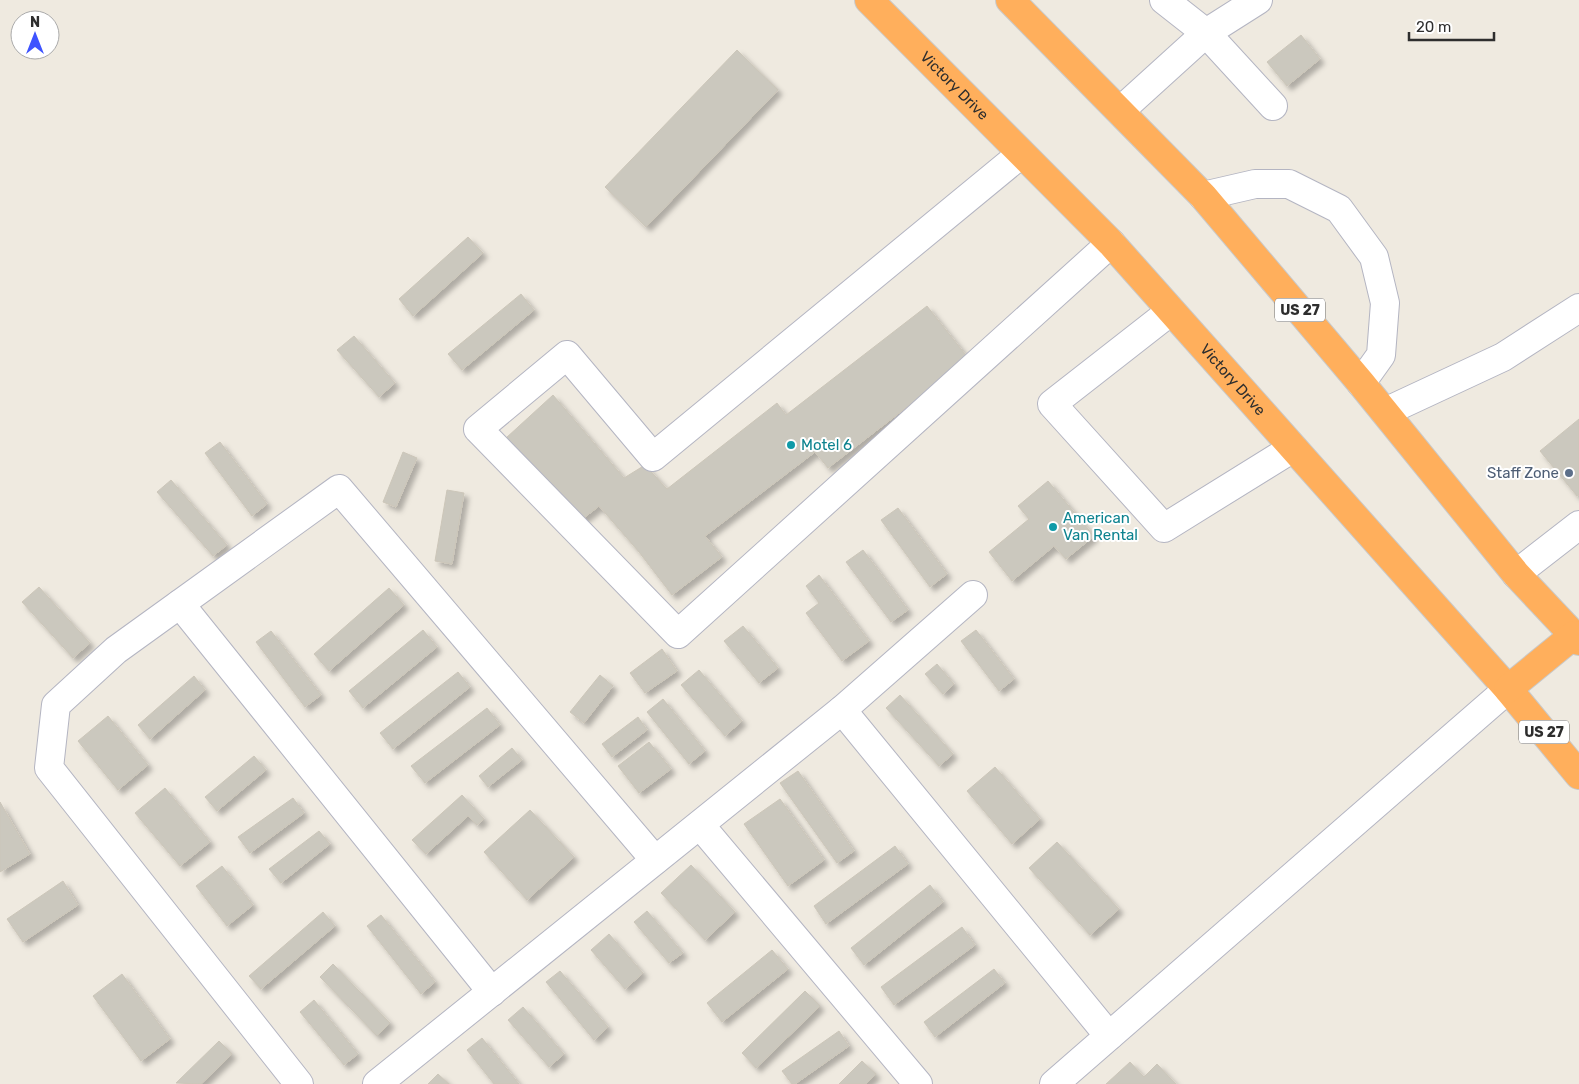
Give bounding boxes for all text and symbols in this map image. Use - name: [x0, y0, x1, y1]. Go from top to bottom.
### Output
- north arrow: [10, 10, 60, 60]
- scale bar: [1409, 10, 1494, 42]
- text: N: [30, 14, 40, 31]
- text: 20 m: [1416, 18, 1451, 36]
- street label: Victory Drive: [916, 48, 992, 124]
- road number: US 27: [1275, 298, 1325, 322]
- street label: Victory Drive: [1196, 340, 1269, 419]
- place label: Motel 6: [801, 436, 852, 454]
- marker: Motel 6: [785, 439, 797, 451]
- place label: Staff Zone: [1487, 464, 1559, 482]
- marker: Staff Zone: [1563, 467, 1575, 479]
- place label: American Van Rental: [1063, 509, 1138, 544]
- marker: American Van Rental: [1047, 521, 1059, 533]
- road number: US 27: [1519, 720, 1569, 744]

